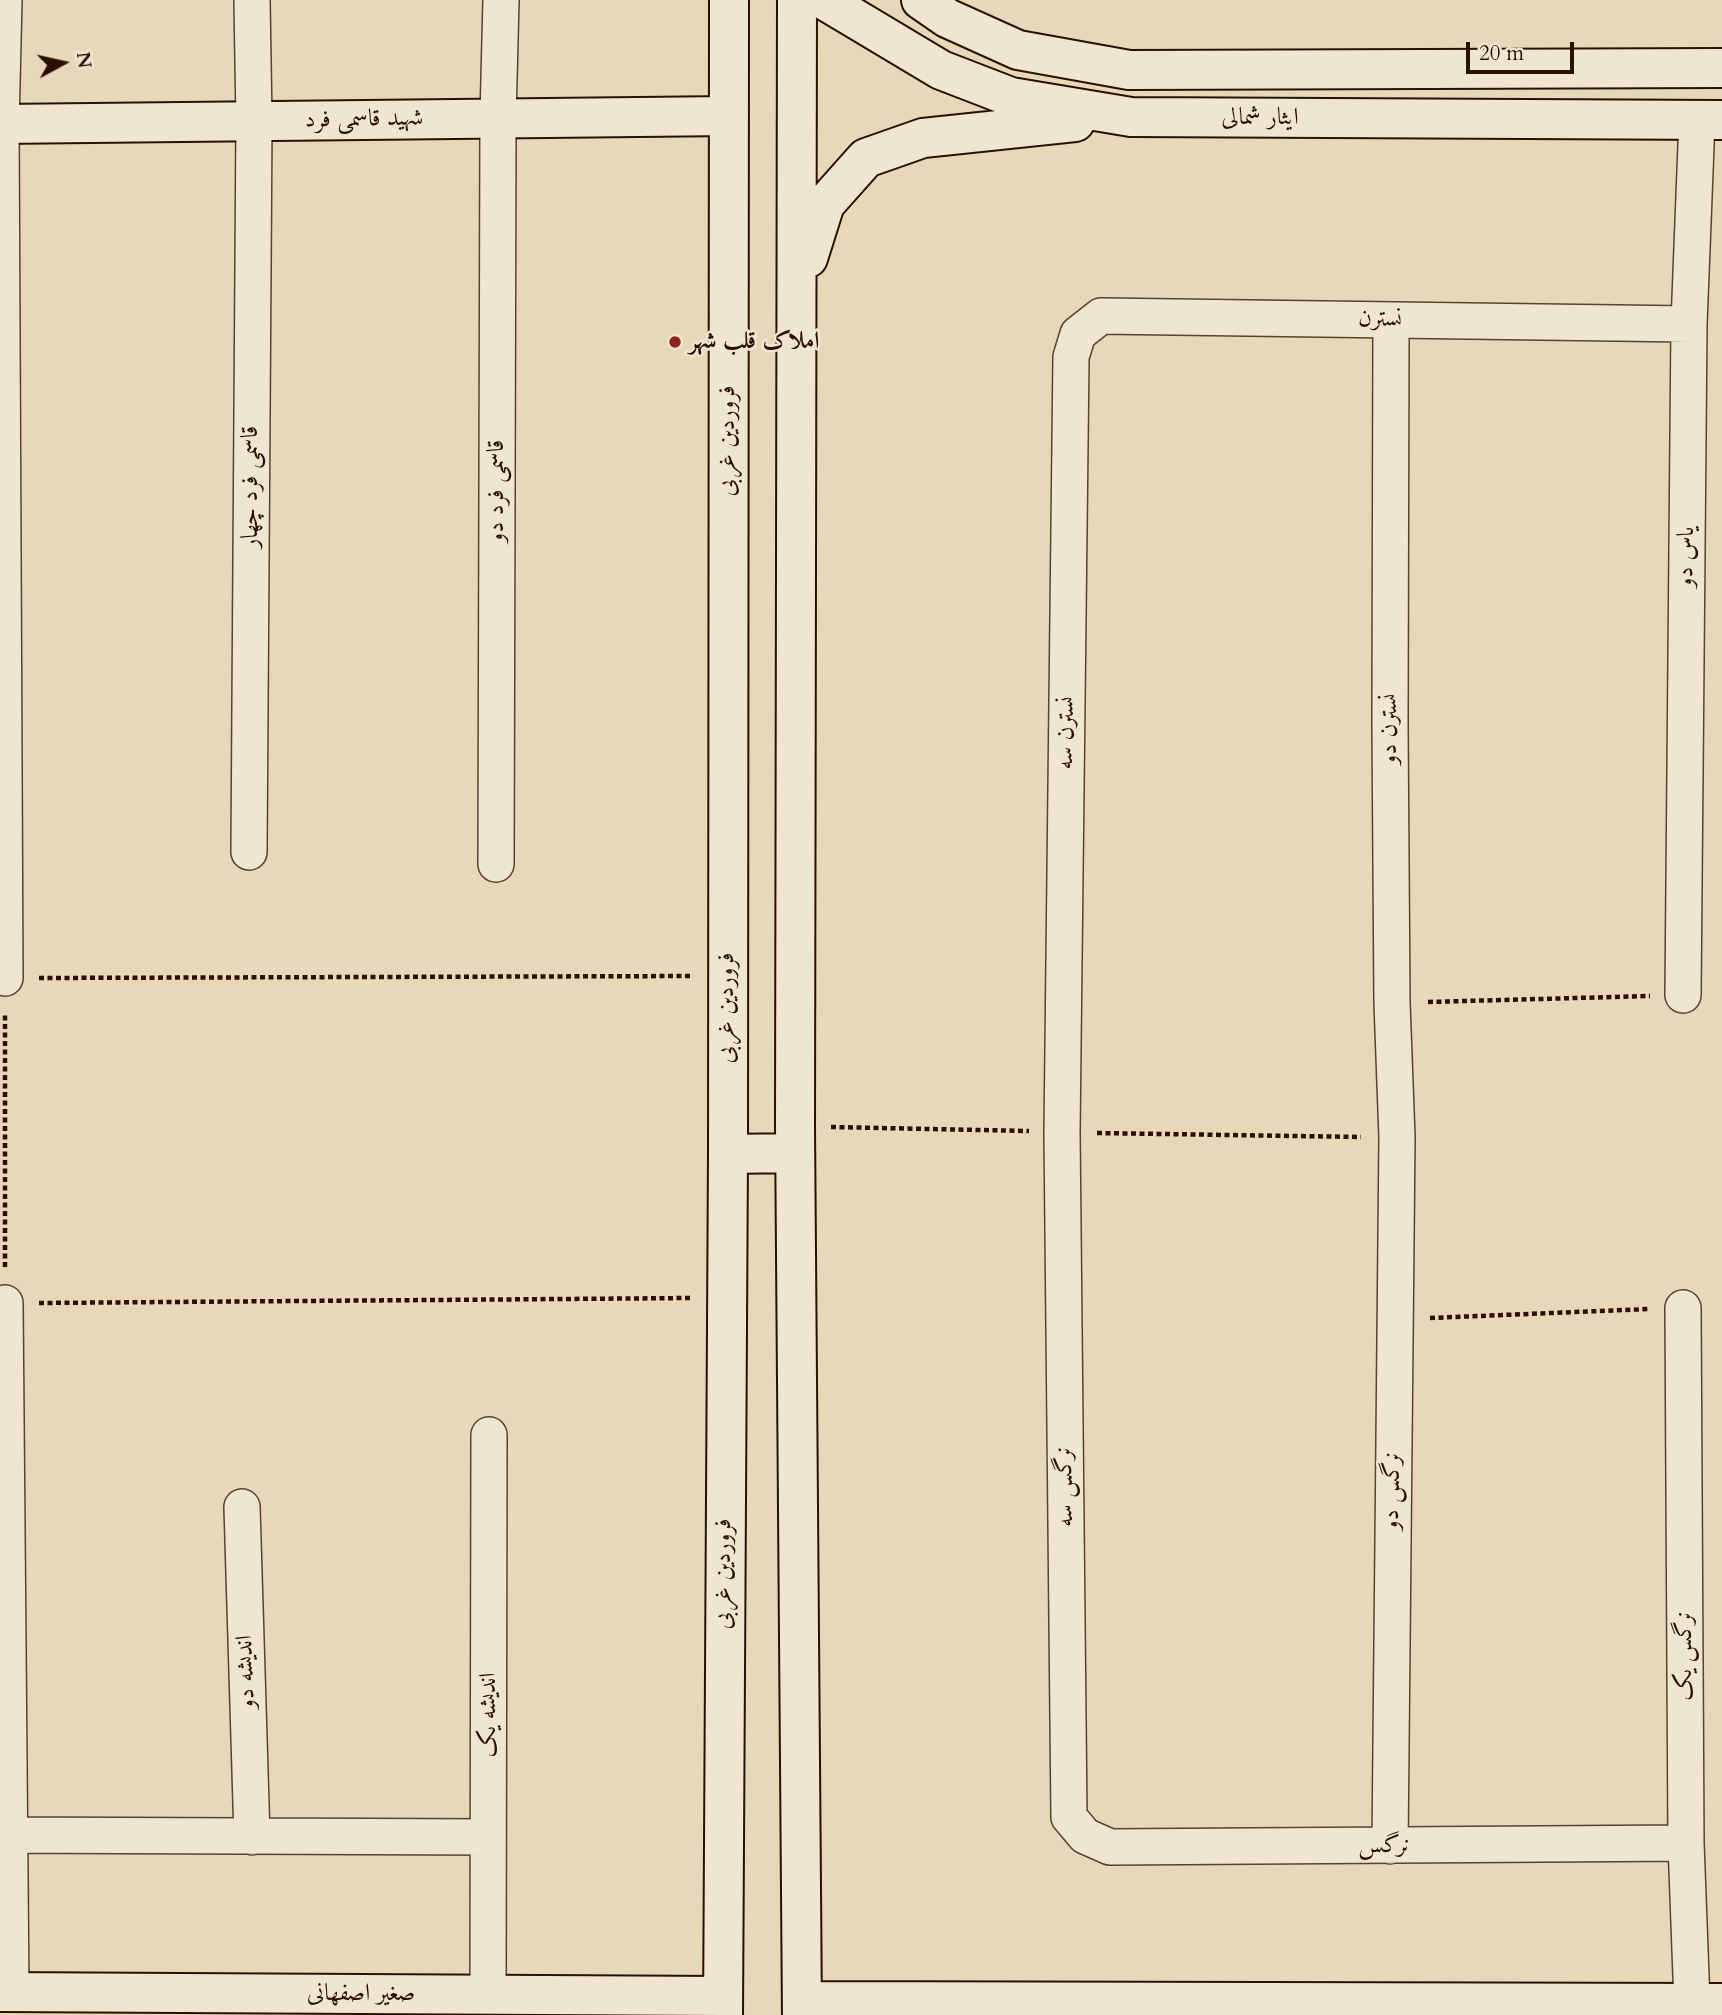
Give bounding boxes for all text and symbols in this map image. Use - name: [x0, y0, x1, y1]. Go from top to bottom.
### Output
- north arrow: [28, 28, 98, 98]
- scale bar: [1470, 28, 1578, 72]
- text: 20 m: [1479, 39, 1524, 68]
- text: N: [70, 50, 98, 70]
- street label: ایثار شمالی: [1221, 104, 1299, 132]
- street label: شهید قاسمی فرد: [304, 105, 424, 135]
- street label: نسترن: [1358, 305, 1402, 335]
- place label: املاک قلب شهر: [689, 328, 819, 356]
- marker: املاک قلب شهر: [667, 334, 683, 350]
- street label: فروردین غربی: [714, 385, 742, 497]
- street label: قاسمی فرد چهار: [237, 426, 265, 548]
- street label: قاسمی فرد دو: [483, 440, 511, 542]
- street label: یاس دو: [1672, 526, 1702, 588]
- street label: نسترن دو: [1376, 694, 1404, 764]
- street label: نسترن سه: [1052, 696, 1082, 770]
- street label: فروردین غربی: [713, 952, 741, 1064]
- street label: نرگس سه: [1051, 1447, 1081, 1527]
- street label: نرگس دو: [1378, 1452, 1408, 1530]
- street label: فروردین غربی: [710, 1518, 738, 1630]
- street label: نرگس یک: [1671, 1611, 1699, 1701]
- street label: اندیشه دو: [231, 1635, 263, 1709]
- street label: اندیشه یک: [475, 1672, 503, 1758]
- street label: نرگس: [1358, 1832, 1410, 1860]
- street label: صغیر اصفهانی: [307, 1980, 415, 2008]

